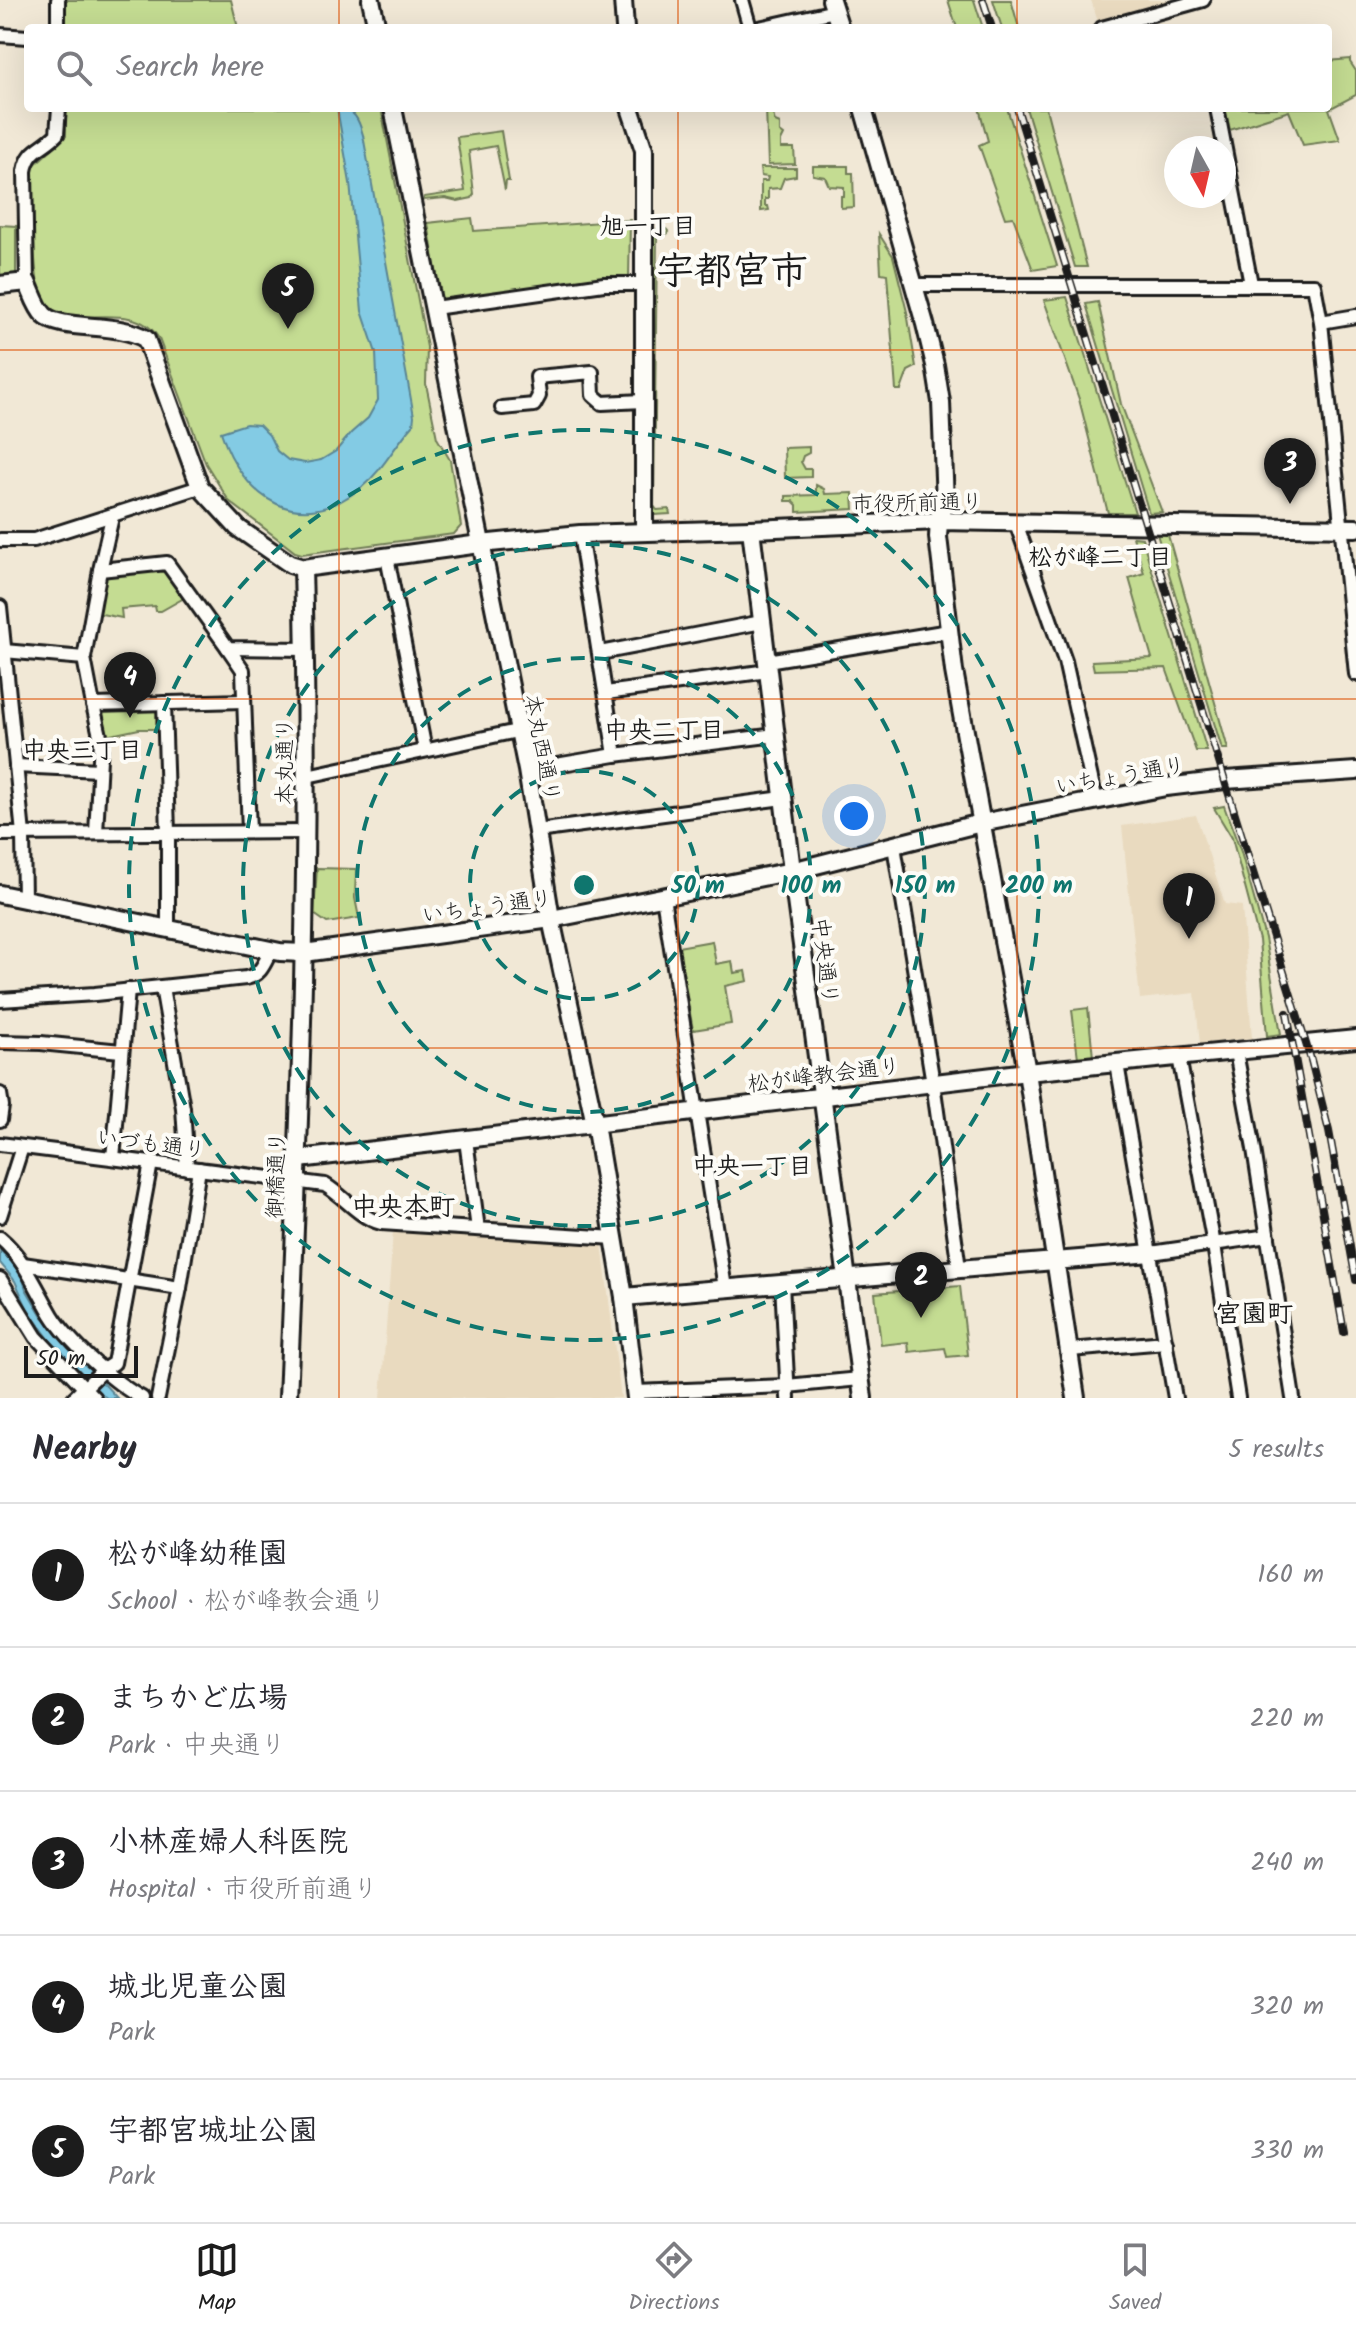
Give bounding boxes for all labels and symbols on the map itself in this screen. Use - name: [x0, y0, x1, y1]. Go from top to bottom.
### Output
- north arrow: [1164, 136, 1236, 208]
- district label: 旭一丁目: [600, 208, 696, 247]
- district label: 宇都宮市: [656, 243, 808, 303]
- pin: 5: [262, 263, 314, 329]
- pin: 3: [1264, 438, 1316, 504]
- street label: 市役所前通り: [851, 486, 983, 523]
- district label: 松が峰二丁目: [1028, 539, 1172, 578]
- pin: 4: [104, 652, 156, 718]
- street label: 本丸西通り: [513, 691, 568, 806]
- district label: 中央二丁目: [604, 712, 724, 751]
- street label: 本丸通り: [269, 717, 304, 805]
- district label: 中央三丁目: [22, 732, 142, 771]
- street label: いちょう通り: [1052, 749, 1188, 806]
- your location: [834, 796, 874, 836]
- text: 50 m: [670, 867, 725, 906]
- text: 100 m: [781, 867, 841, 906]
- text: 150 m: [895, 867, 955, 906]
- text: 200 m: [1005, 867, 1073, 906]
- centre of rings: [570, 871, 598, 899]
- pin: 1: [1163, 873, 1215, 939]
- street label: いちょう通り: [420, 882, 555, 935]
- street label: 中央通り: [801, 915, 846, 1007]
- street label: 松が峰教会通り: [746, 1050, 903, 1103]
- street label: いづも通り: [94, 1121, 207, 1170]
- street label: 御橋通り: [258, 1130, 297, 1220]
- district label: 中央一丁目: [692, 1148, 812, 1187]
- district label: 中央本町: [351, 1187, 455, 1229]
- pin: 2: [895, 1252, 947, 1318]
- district label: 宮園町: [1215, 1294, 1293, 1336]
- scale bar: [24, 1342, 138, 1378]

